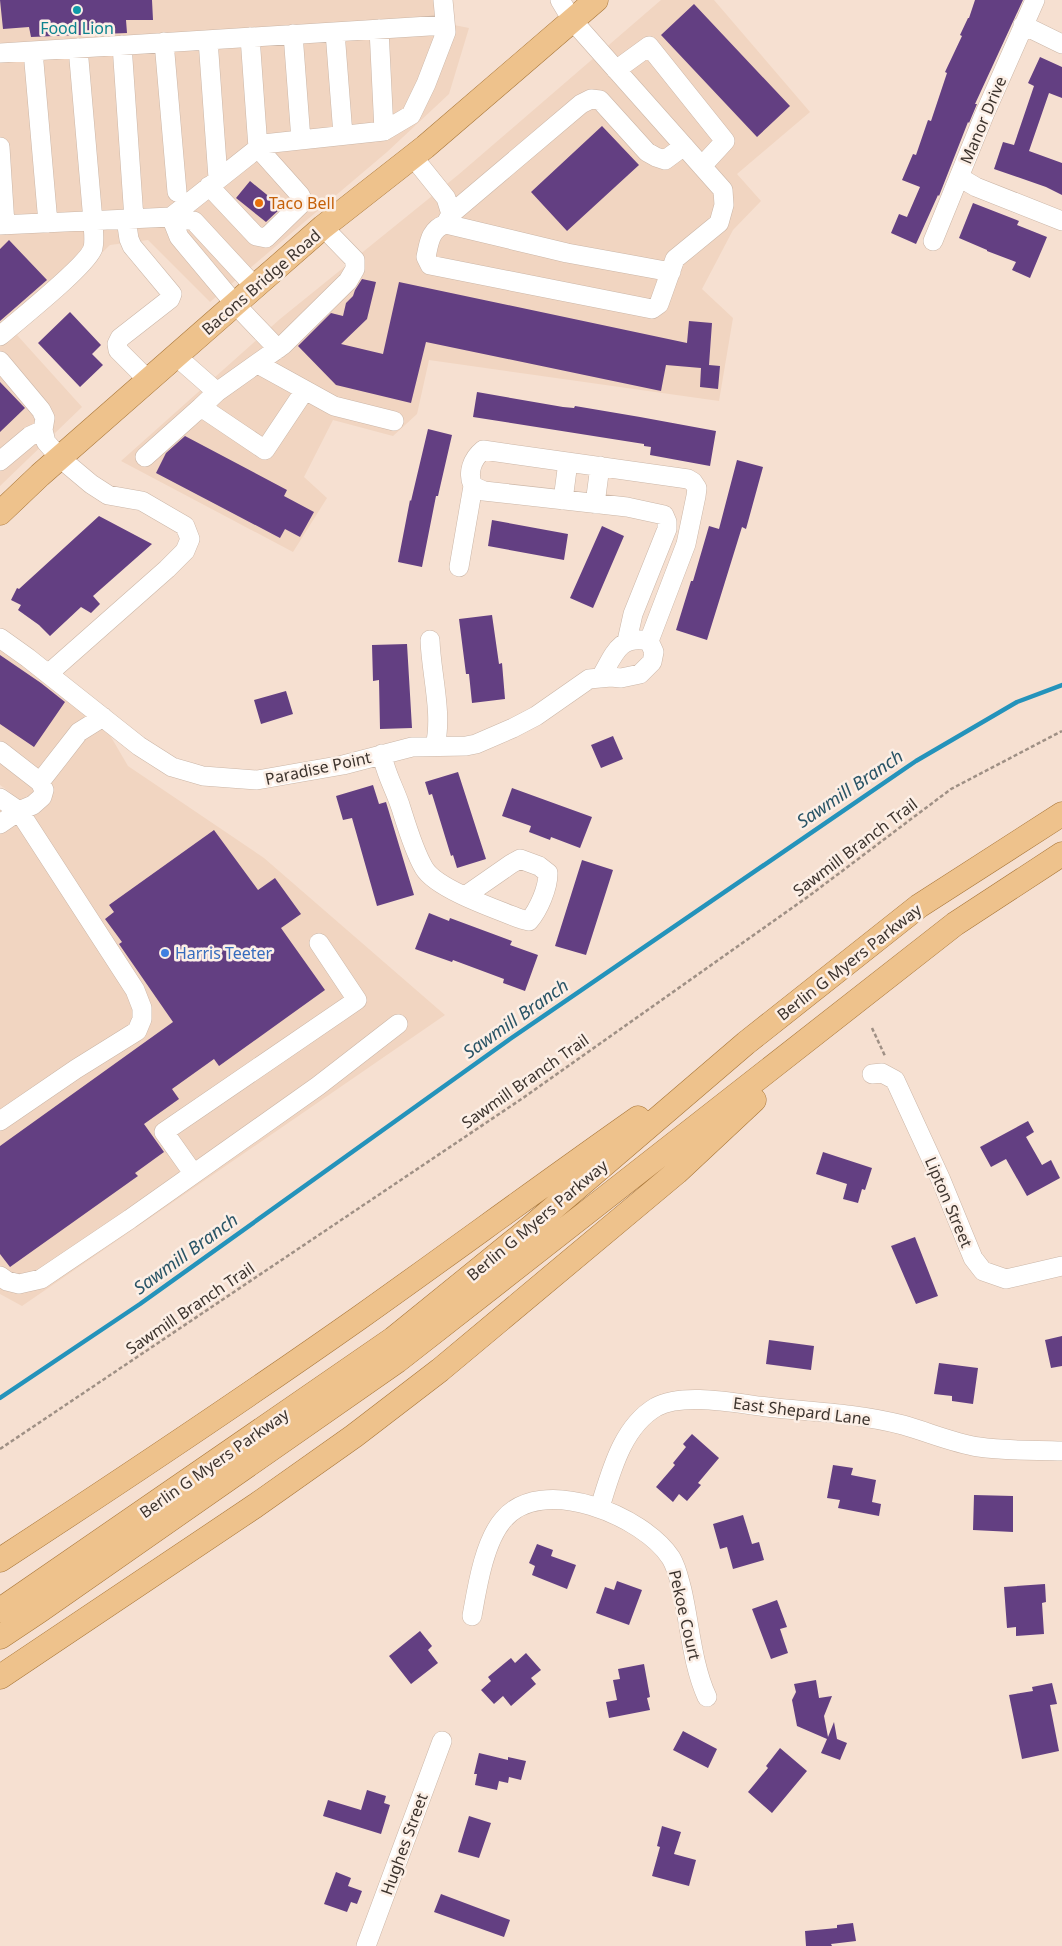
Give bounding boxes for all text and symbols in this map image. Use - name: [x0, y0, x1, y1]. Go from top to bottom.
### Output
- marker: Food Lion: [71, 4, 83, 16]
- place label: Food Lion: [40, 17, 114, 39]
- street label: Manor Drive: [955, 73, 1011, 167]
- place label: Taco Bell: [269, 192, 335, 214]
- marker: Taco Bell: [253, 197, 265, 209]
- street label: Bacons Bridge Road: [197, 224, 325, 340]
- water label: Sawmill Branch: [792, 744, 907, 833]
- street label: Paradise Point: [263, 746, 373, 790]
- street label: Sawmill Branch Trail: [788, 793, 922, 901]
- street label: Berlin G Myers Parkway: [772, 898, 926, 1025]
- place label: Harris Teeter: [175, 942, 273, 964]
- marker: Harris Teeter: [159, 947, 171, 959]
- water label: Sawmill Branch: [458, 973, 573, 1063]
- street label: Sawmill Branch Trail: [457, 1029, 593, 1133]
- street label: Lipton Street: [920, 1153, 978, 1251]
- street label: Berlin G Myers Parkway: [462, 1154, 613, 1286]
- water label: Sawmill Branch: [128, 1207, 242, 1299]
- street label: Sawmill Branch Trail: [121, 1257, 259, 1359]
- street label: East Shepard Lane: [732, 1392, 872, 1430]
- street label: Berlin G Myers Parkway: [135, 1403, 294, 1523]
- street label: Pekoe Court: [664, 1568, 706, 1663]
- street label: Hughes Street: [375, 1790, 433, 1898]

